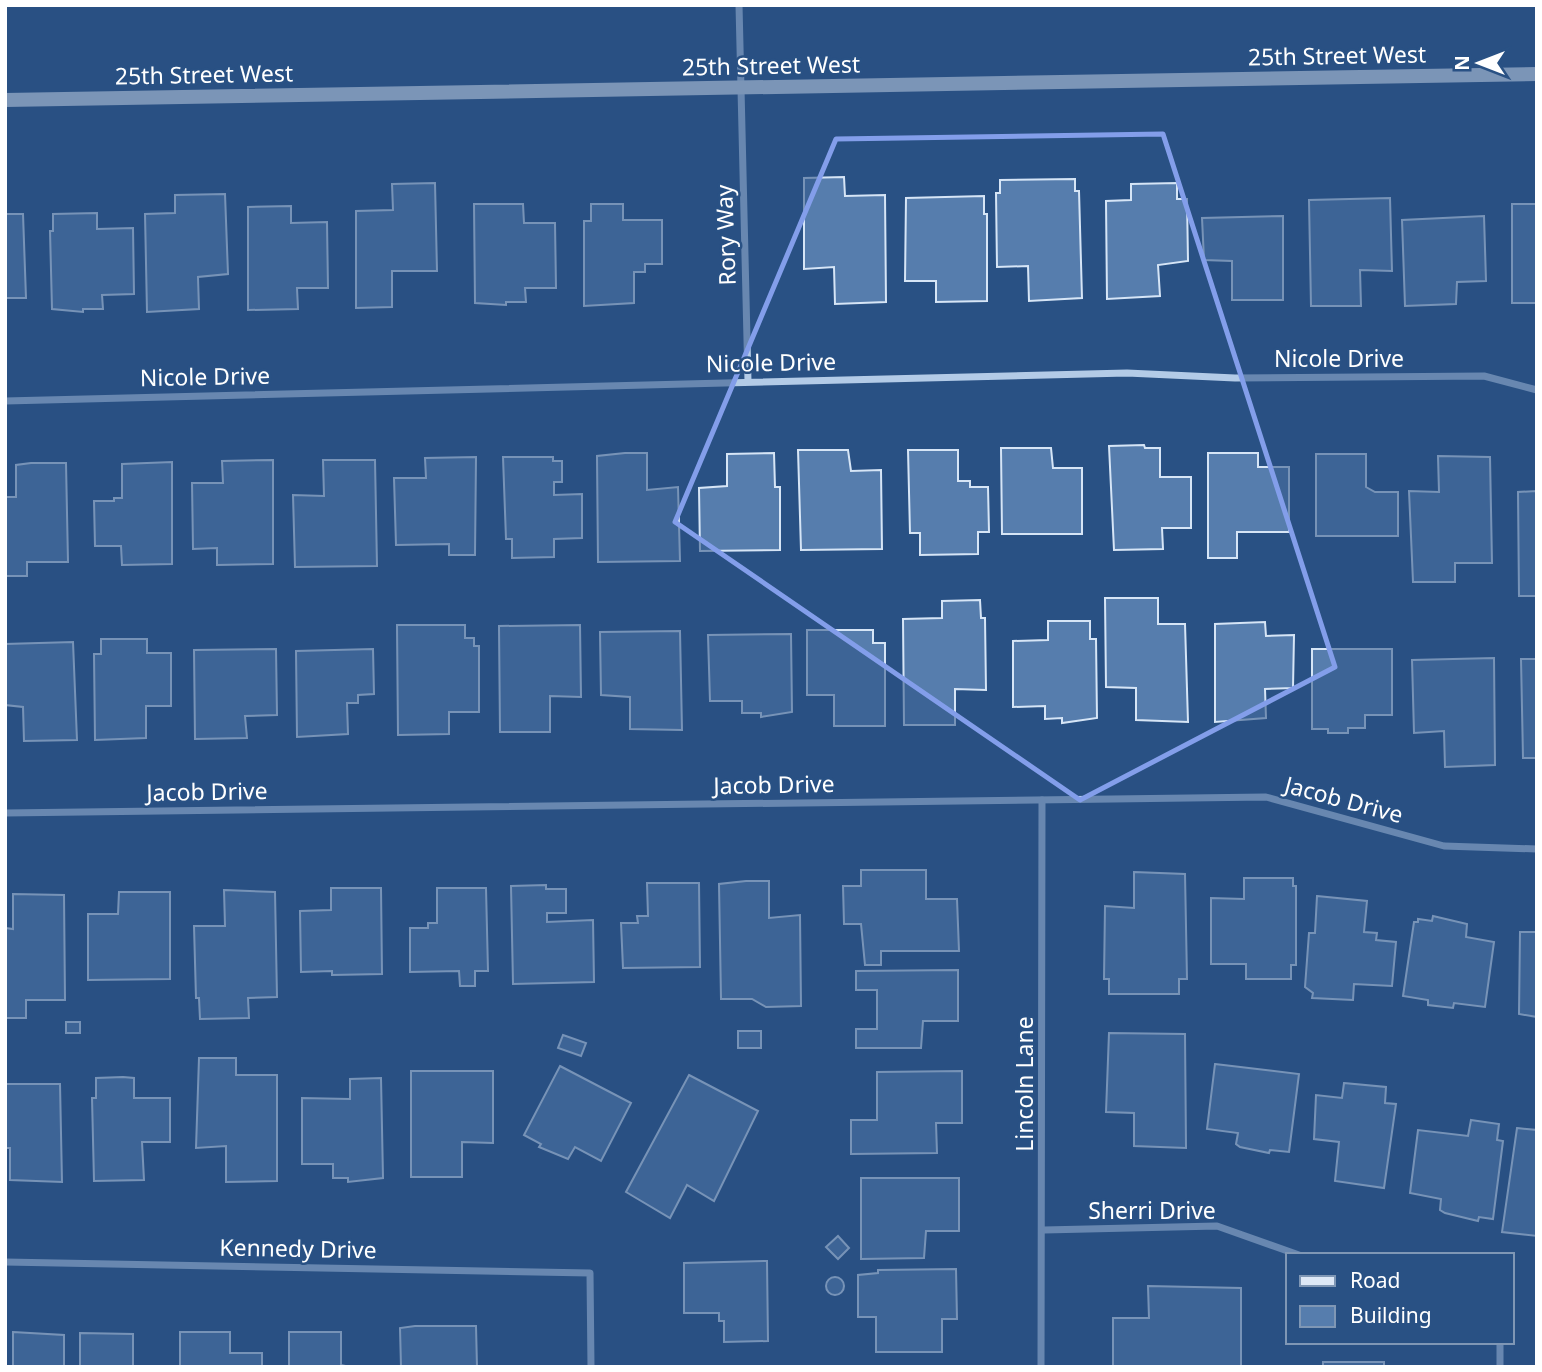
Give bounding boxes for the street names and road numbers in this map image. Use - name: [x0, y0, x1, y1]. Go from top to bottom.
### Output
- street label: 25th Street West: [1248, 37, 1426, 73]
- street label: 25th Street West: [682, 47, 860, 83]
- street label: 25th Street West: [115, 56, 293, 92]
- street label: Rory Way: [707, 184, 743, 286]
- street label: Nicole Drive: [1274, 342, 1404, 374]
- street label: Nicole Drive: [706, 345, 836, 379]
- street label: Nicole Drive: [140, 359, 270, 393]
- street label: Jacob Drive: [711, 767, 835, 801]
- street label: Jacob Drive: [1279, 767, 1407, 830]
- street label: Jacob Drive: [144, 774, 268, 808]
- street label: Lincoln Lane: [1008, 1016, 1040, 1152]
- street label: Sherri Drive: [1088, 1194, 1216, 1226]
- street label: Kennedy Drive: [219, 1231, 377, 1265]

